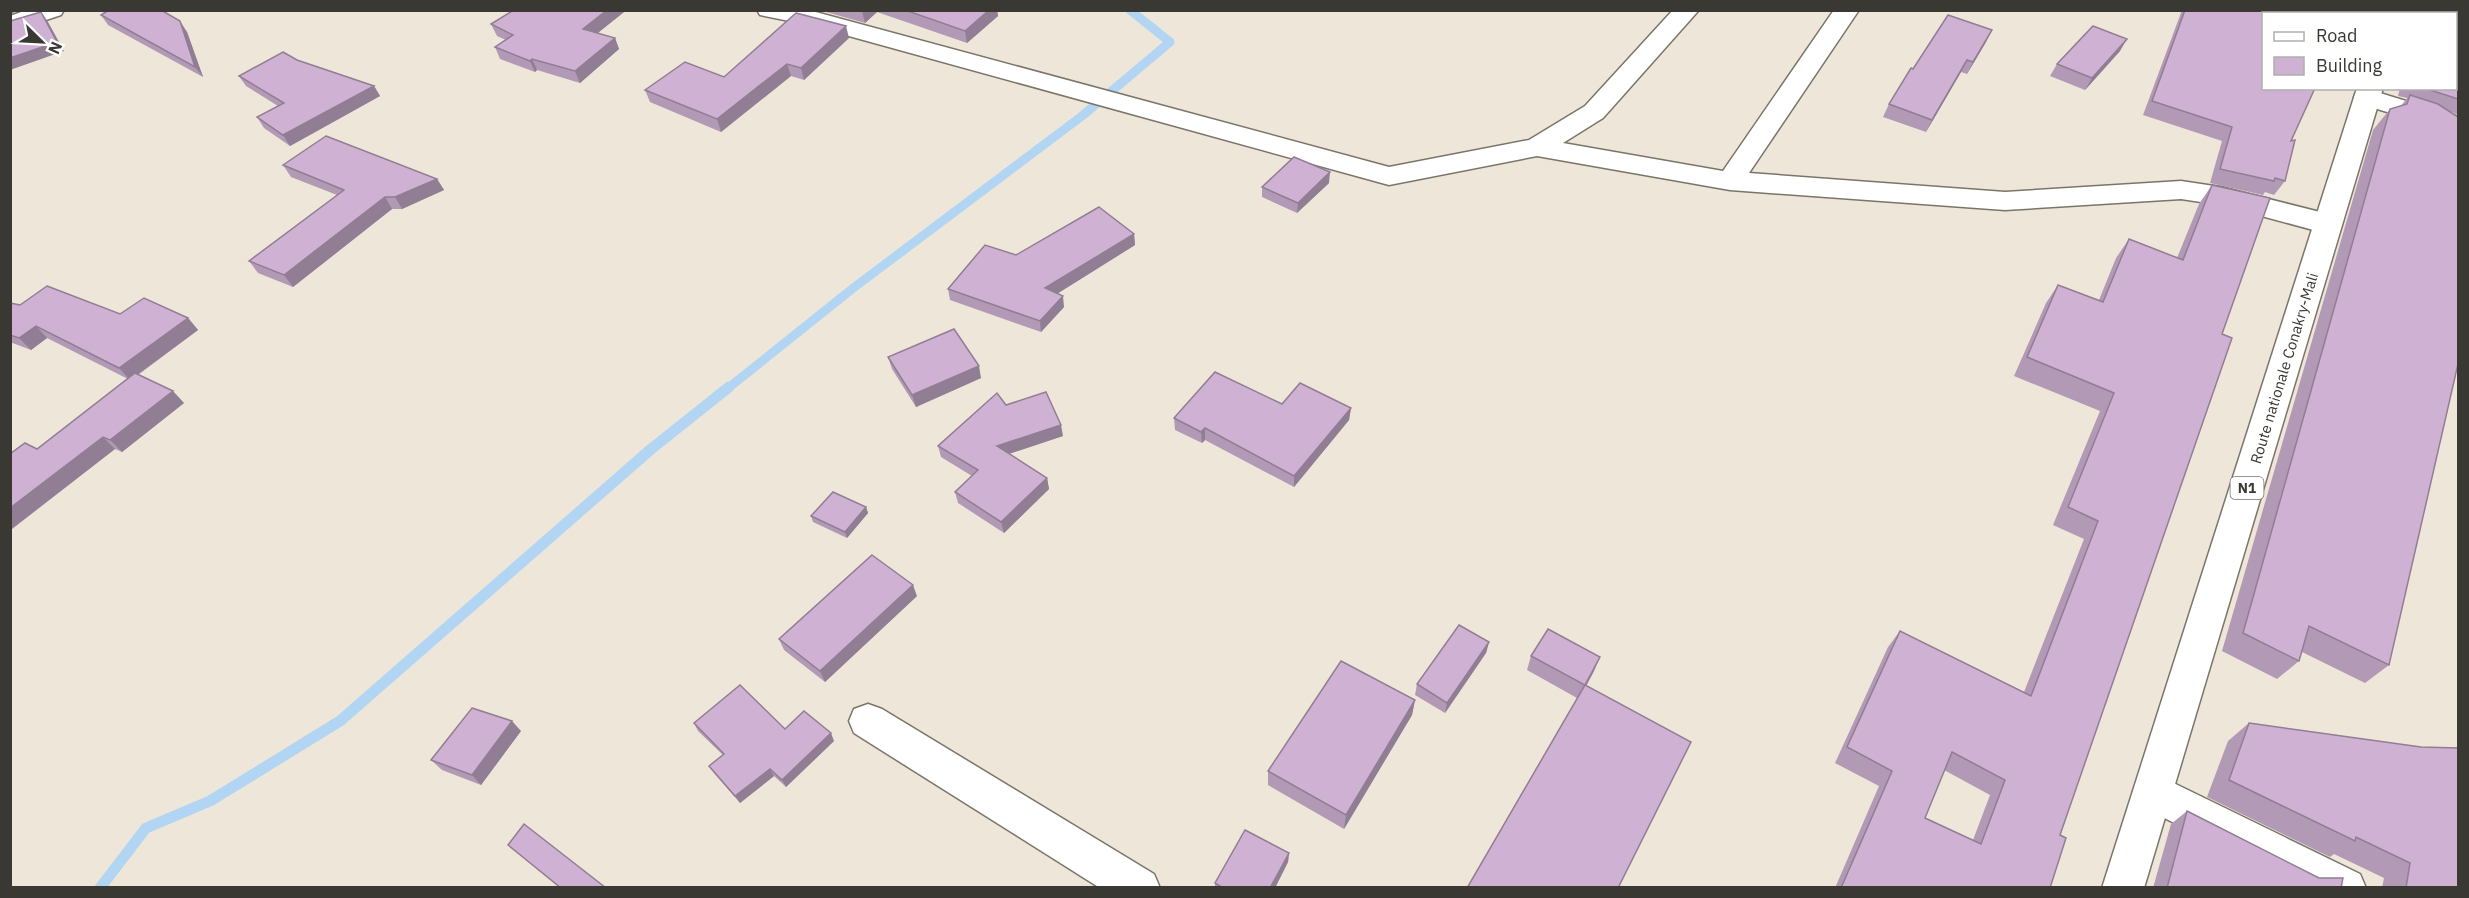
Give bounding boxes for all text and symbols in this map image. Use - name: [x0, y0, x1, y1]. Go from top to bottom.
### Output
- north arrow: [12, 12, 72, 72]
- legend: [2262, 12, 2457, 90]
- text: Road: [2316, 24, 2357, 47]
- text: N: [44, 39, 67, 57]
- text: Building: [2316, 54, 2383, 77]
- street label: Route nationale Conakry-Mali: [2246, 270, 2322, 466]
- road number: N1: [2230, 477, 2264, 499]

